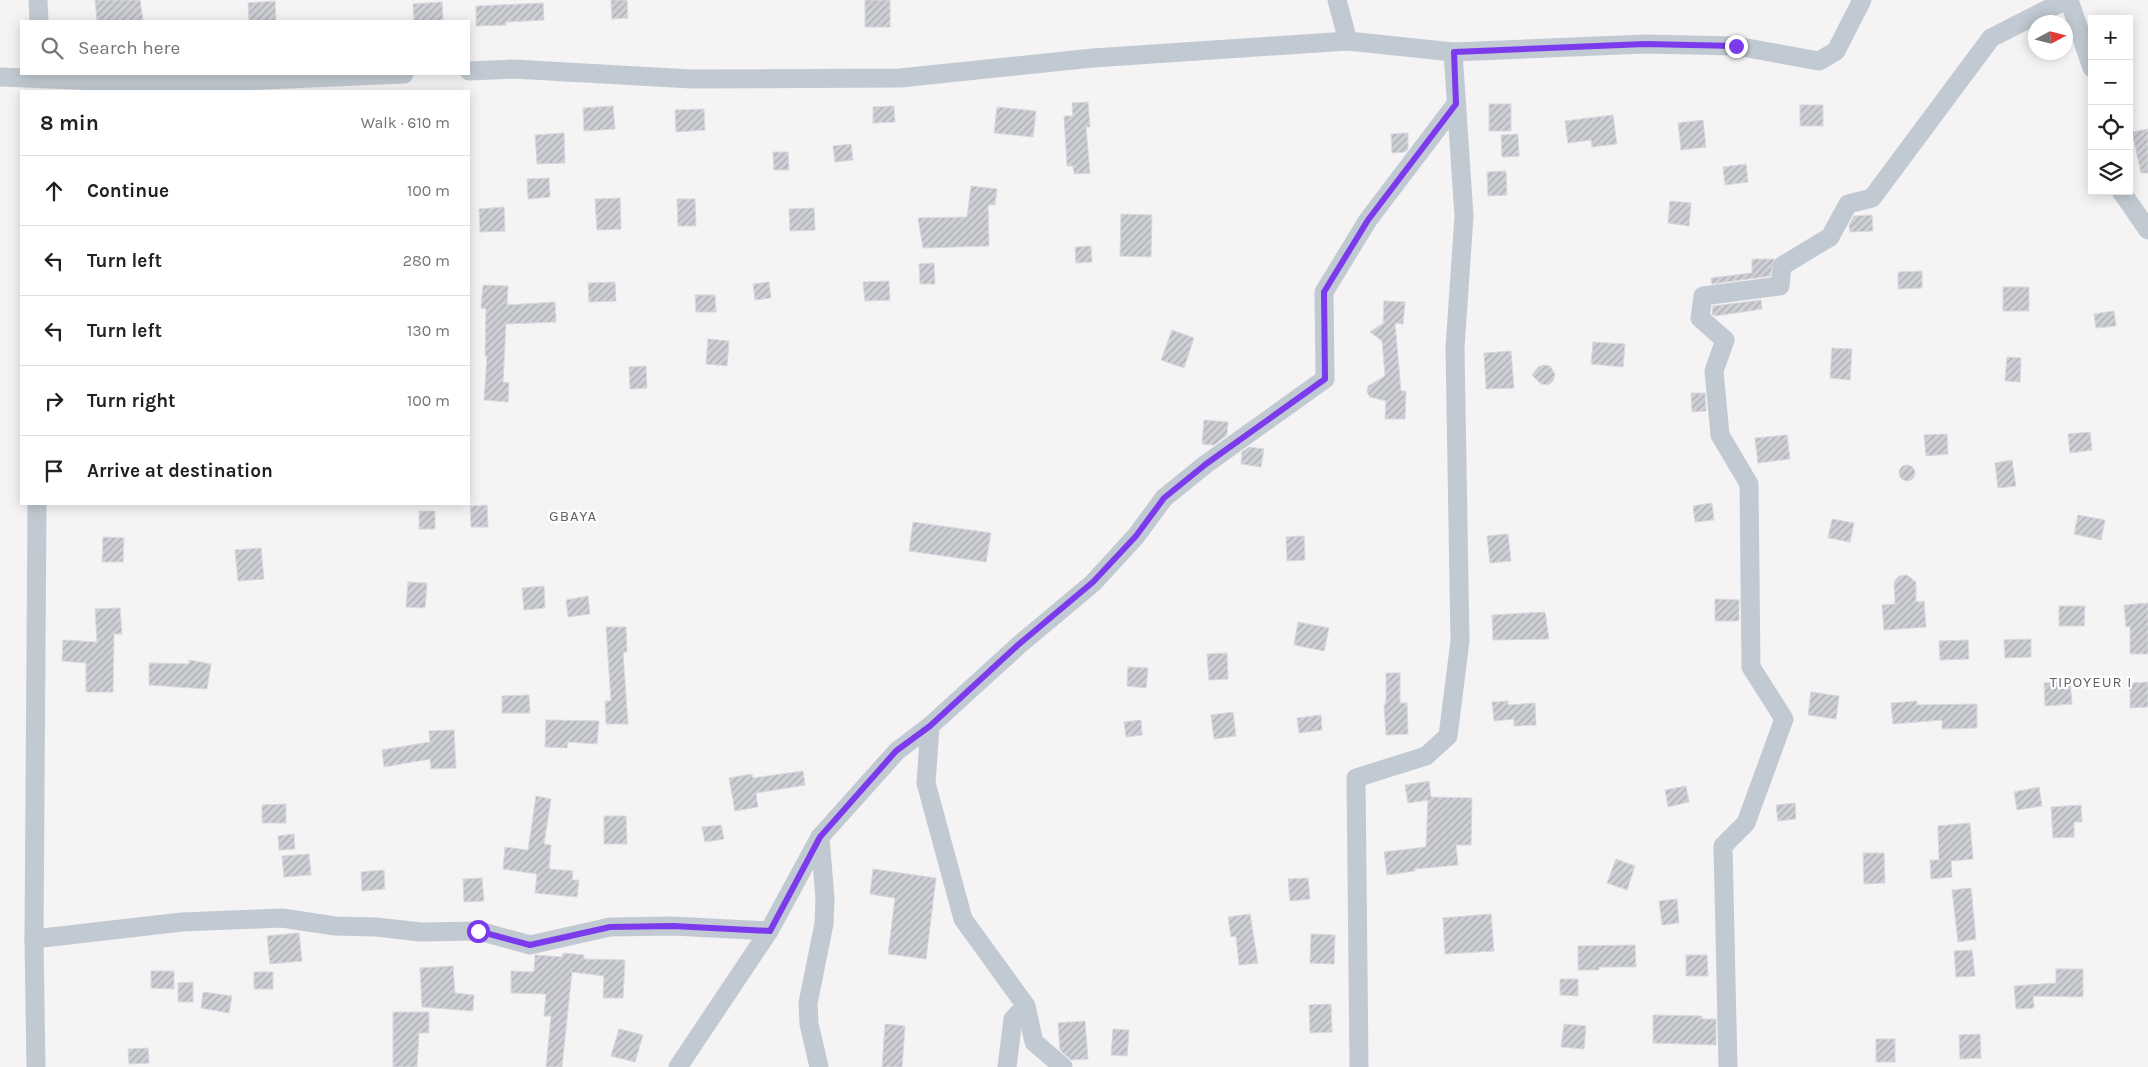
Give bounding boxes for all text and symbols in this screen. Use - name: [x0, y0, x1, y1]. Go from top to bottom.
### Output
- north arrow: [2028, 15, 2073, 60]
- map controls: [2088, 15, 2133, 195]
- button: +: [2088, 15, 2133, 60]
- search box: [20, 20, 470, 75]
- icon: search: [38, 34, 66, 62]
- route end: [1725, 35, 1748, 58]
- text: Search here: [78, 37, 180, 59]
- button: −: [2088, 60, 2133, 105]
- button: locate: [2088, 105, 2133, 150]
- text: 8 min: [40, 111, 99, 135]
- text: Walk · 610 m: [361, 113, 450, 132]
- button: layers: [2088, 150, 2133, 195]
- icon: ahead: [40, 177, 68, 205]
- text: Continue: [87, 180, 169, 202]
- text: 100 m: [407, 181, 450, 200]
- icon: left: [40, 247, 68, 275]
- text: Turn left: [87, 250, 162, 272]
- text: 280 m: [403, 251, 450, 270]
- icon: left: [40, 317, 68, 345]
- text: Turn left: [87, 320, 162, 342]
- text: 130 m: [407, 321, 450, 340]
- icon: right: [40, 387, 68, 415]
- text: Turn right: [87, 390, 176, 412]
- text: 100 m: [407, 391, 450, 410]
- icon: arrive: [40, 457, 68, 485]
- text: Arrive at destination: [87, 460, 273, 482]
- district label: GBAYA: [549, 507, 597, 525]
- district label: TIPOYEUR I: [2050, 673, 2132, 691]
- route start: [467, 920, 490, 943]

